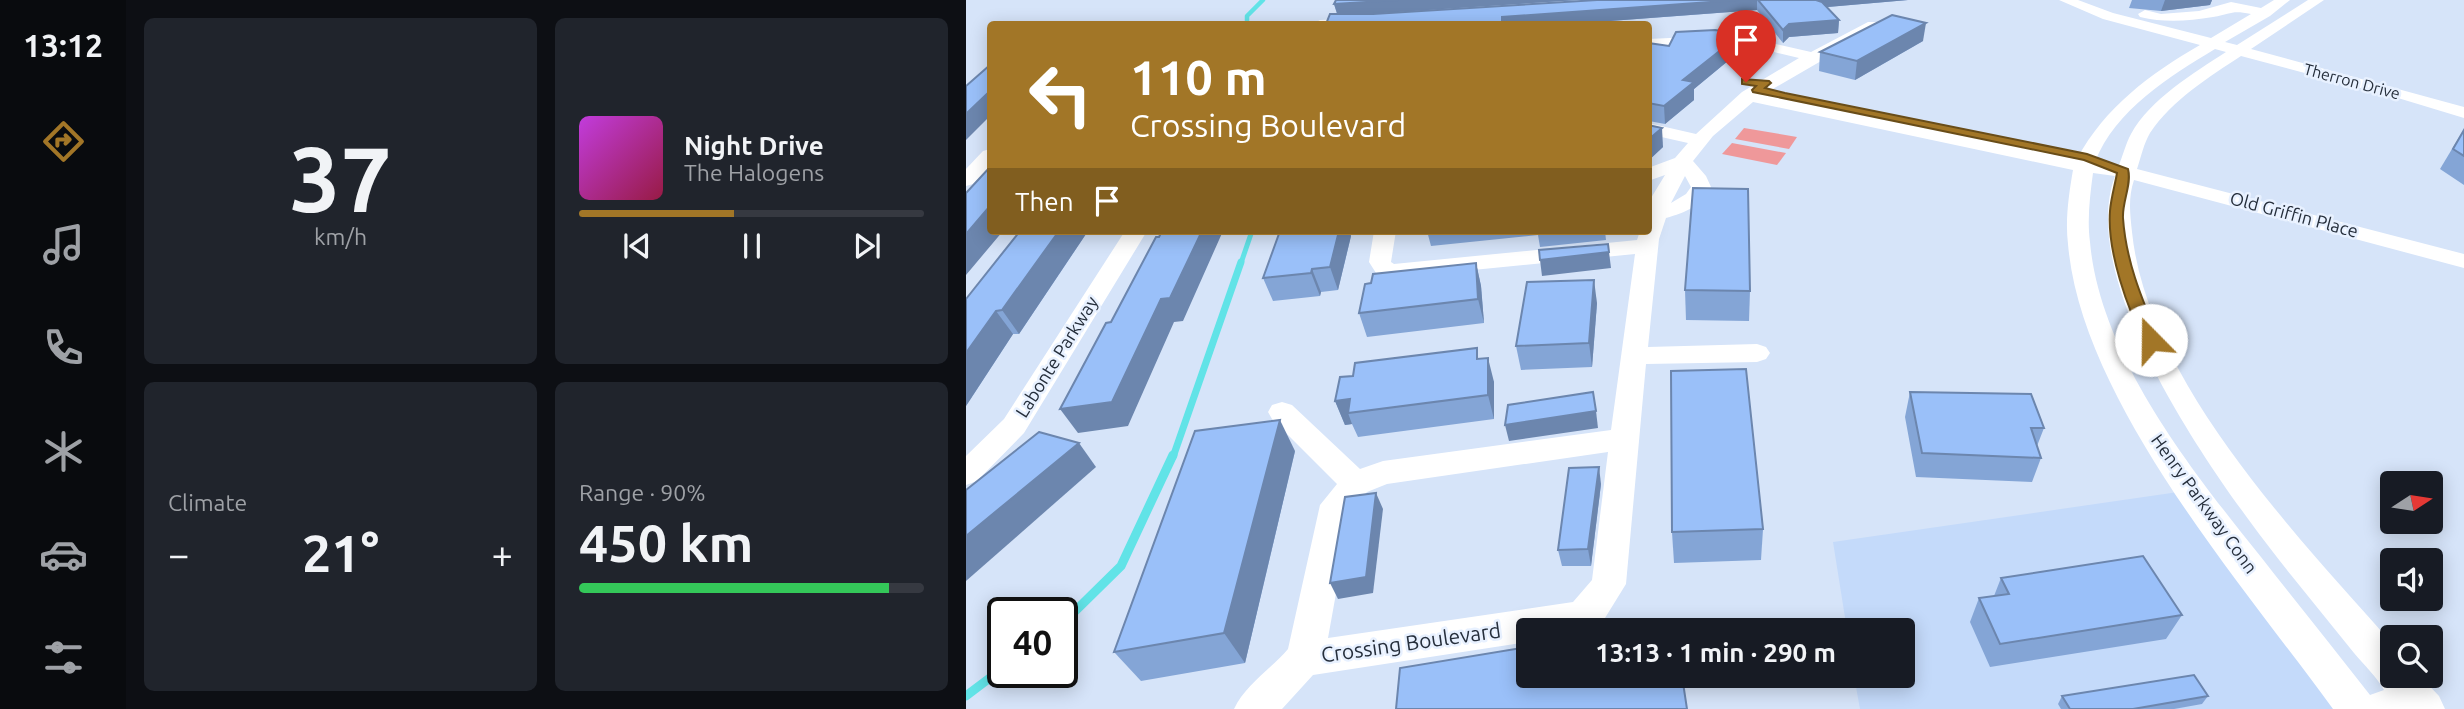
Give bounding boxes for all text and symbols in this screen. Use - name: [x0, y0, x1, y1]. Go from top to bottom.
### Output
- pin: [1716, 10, 1776, 82]
- icon: arrive: [1727, 21, 1765, 59]
- text: 13:12: [23, 27, 103, 63]
- icon: left: [1015, 49, 1106, 140]
- text: 110 m: [1130, 49, 1267, 104]
- street label: Therron Drive: [2302, 59, 2402, 103]
- text: Crossing Boulevard: [1130, 107, 1406, 143]
- icon: directions: [39, 117, 88, 166]
- text: 37: [289, 127, 392, 229]
- text: Night Drive: [684, 131, 824, 160]
- text: The Halogens: [684, 160, 824, 185]
- icon: arrive: [1088, 182, 1126, 220]
- text: Then: [1015, 187, 1074, 216]
- street label: Old Griffin Place: [2228, 187, 2361, 241]
- icon: music: [39, 220, 88, 269]
- text: km/h: [314, 224, 367, 249]
- icon: previous: [618, 227, 656, 265]
- icon: pause: [733, 227, 771, 265]
- icon: next: [848, 227, 886, 265]
- street label: Labonte Parkway: [1011, 292, 1102, 421]
- position arrow: [2114, 303, 2188, 377]
- icon: phone: [39, 323, 88, 372]
- icon: climate: [39, 427, 88, 476]
- street label: Henry Parkway Conn: [2148, 430, 2262, 577]
- north arrow: [2380, 471, 2443, 534]
- map controls: [2380, 471, 2443, 688]
- text: Range · 90%: [579, 480, 706, 505]
- text: Climate: [168, 490, 247, 515]
- text: 450 km: [579, 514, 753, 572]
- text: 21°: [302, 524, 379, 582]
- icon: car: [39, 530, 88, 579]
- text: −: [168, 533, 189, 575]
- text: +: [492, 533, 513, 575]
- button: sound: [2380, 548, 2443, 611]
- speed limit sign: 40: [987, 597, 1078, 688]
- street label: Crossing Boulevard: [1319, 618, 1502, 667]
- button: search: [2380, 625, 2443, 688]
- icon: filters: [39, 633, 88, 682]
- text: 13:13 · 1 min · 290 m: [1595, 638, 1836, 667]

